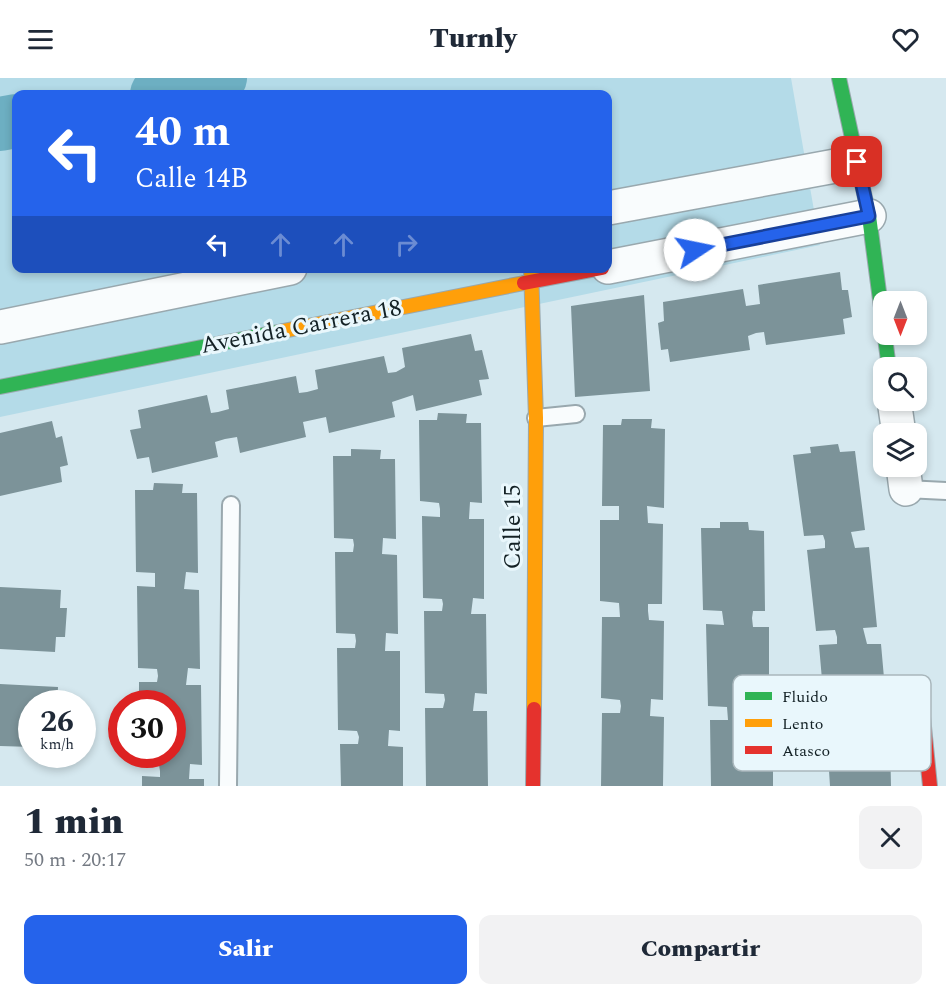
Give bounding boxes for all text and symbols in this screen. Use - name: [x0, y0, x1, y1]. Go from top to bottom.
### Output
- text: Turnly: [429, 18, 517, 60]
- icon: menu: [24, 23, 57, 56]
- icon: heart: [889, 23, 922, 56]
- text: 40 m: [135, 101, 230, 164]
- icon: left: [36, 114, 114, 192]
- pin: [831, 136, 882, 187]
- icon: arrive: [840, 145, 873, 178]
- text: Calle 14B: [135, 158, 248, 200]
- position arrow: [663, 218, 727, 282]
- icon: left: [201, 228, 234, 261]
- icon: ahead: [264, 228, 297, 261]
- icon: ahead: [327, 228, 360, 261]
- icon: right: [390, 228, 423, 261]
- street label: Avenida Carrera 18: [197, 290, 405, 364]
- north arrow: [873, 291, 927, 345]
- map controls: [873, 291, 927, 477]
- button: search: [873, 357, 927, 411]
- button: layers: [873, 423, 927, 477]
- street label: Calle 15: [495, 485, 531, 569]
- legend: [733, 675, 931, 771]
- text: Fluido: [782, 685, 828, 709]
- speed limit sign: 30: [108, 690, 186, 768]
- text: 26: [40, 699, 74, 745]
- text: Lento: [782, 712, 823, 736]
- text: km/h: [40, 733, 74, 756]
- text: Atasco: [782, 739, 830, 763]
- text: 1 min: [24, 795, 124, 850]
- button: close: [859, 806, 922, 869]
- text: 50 m · 20:17: [24, 845, 126, 875]
- button: Salir: [24, 915, 467, 984]
- button: Compartir: [479, 915, 922, 984]

